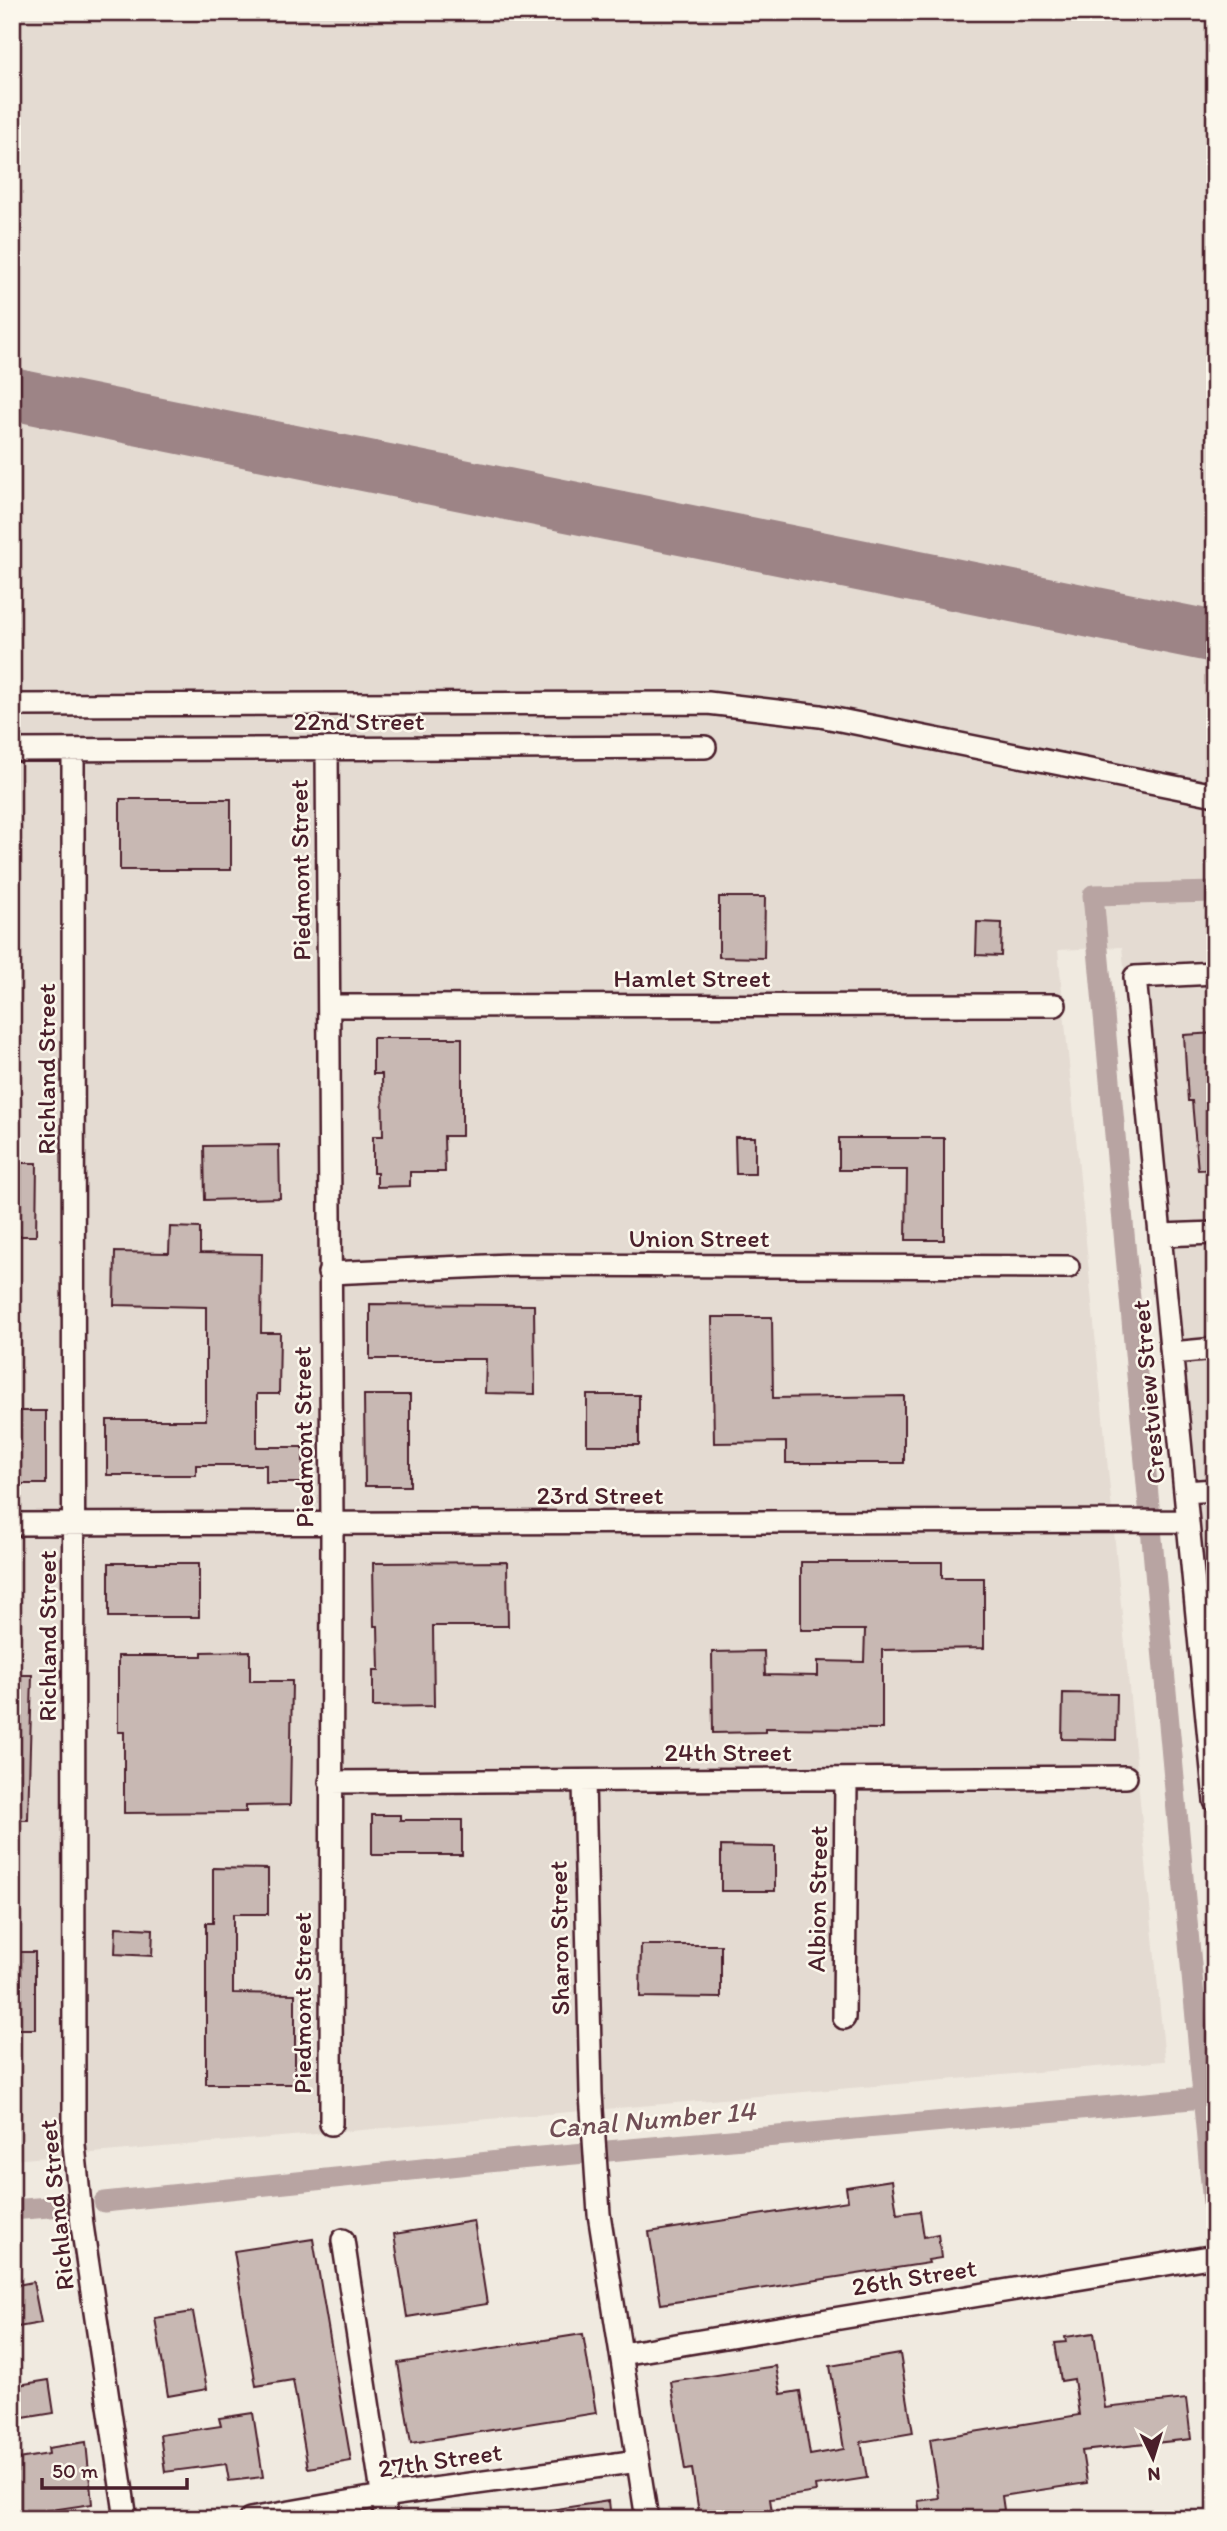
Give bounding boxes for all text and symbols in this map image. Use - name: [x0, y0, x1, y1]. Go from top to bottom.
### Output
- street label: 22nd Street: [294, 705, 425, 737]
- street label: Piedmont Street: [282, 779, 318, 961]
- street label: Hamlet Street: [613, 962, 771, 994]
- street label: Richland Street: [30, 983, 62, 1155]
- street label: Union Street: [629, 1222, 770, 1254]
- street label: Crestview Street: [1124, 1298, 1172, 1485]
- street label: Piedmont Street: [285, 1346, 321, 1528]
- street label: 23rd Street: [536, 1479, 664, 1511]
- street label: Richland Street: [31, 1550, 63, 1722]
- street label: 24th Street: [664, 1736, 792, 1768]
- street label: Albion Street: [800, 1825, 834, 1973]
- street label: Sharon Street: [542, 1860, 576, 2016]
- street label: Piedmont Street: [286, 1912, 318, 2094]
- water label: Canal Number 14: [545, 2093, 758, 2145]
- street label: Richland Street: [31, 2118, 81, 2292]
- street label: 26th Street: [850, 2251, 979, 2303]
- north arrow: [1118, 2422, 1188, 2492]
- street label: 27th Street: [376, 2435, 504, 2485]
- scale bar: [42, 2447, 187, 2491]
- text: 50 m: [52, 2458, 99, 2483]
- text: N: [1147, 2463, 1161, 2486]

